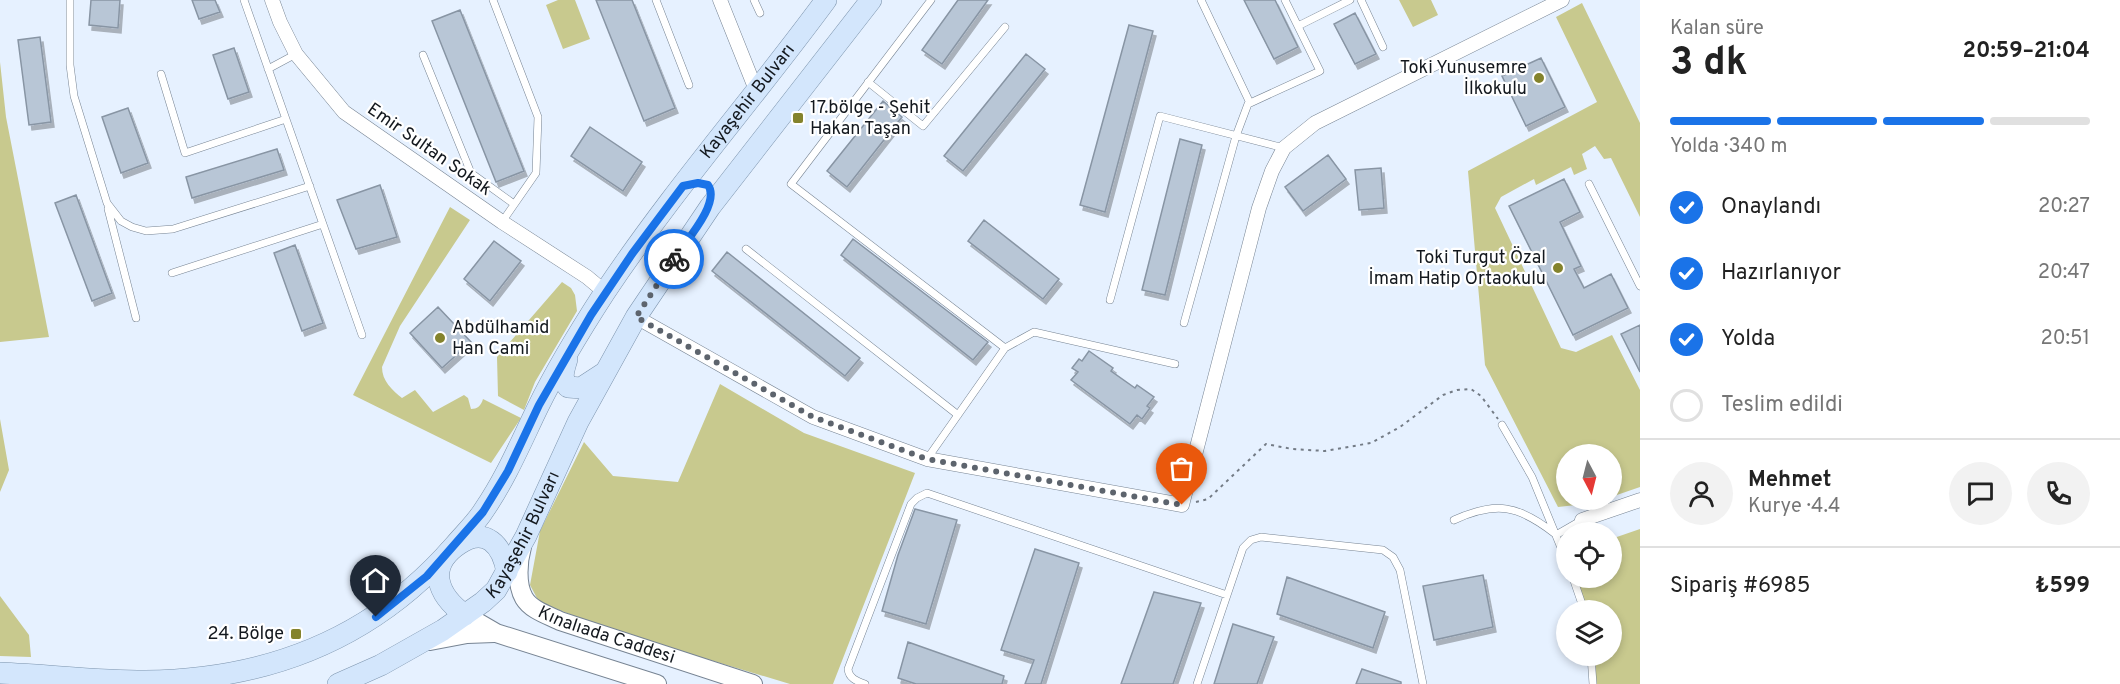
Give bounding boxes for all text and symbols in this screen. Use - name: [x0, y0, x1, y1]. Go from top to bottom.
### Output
- text: Kalan süre: [1670, 16, 1764, 42]
- text: 20:59–21:04: [1963, 38, 2090, 65]
- street label: Kayaşehir Bulvarı: [695, 39, 800, 164]
- text: 3 dk: [1670, 40, 1747, 89]
- place label: Toki Yunusemre İlkokulu: [1400, 57, 1527, 101]
- marker: Toki Yunusemre İlkokulu: [1532, 71, 1546, 85]
- place label: 17.bölge - Şehit Hakan Taşan: [810, 97, 931, 141]
- street label: Emir Sultan Sokak: [362, 99, 496, 201]
- marker: 17.bölge - Şehit Hakan Taşan: [791, 111, 805, 125]
- text: Yolda · 340 m: [1670, 134, 1787, 160]
- icon: check: [1670, 191, 1703, 224]
- text: Onaylandı: [1721, 194, 1821, 221]
- text: 20:27: [2038, 194, 2090, 220]
- courier: [644, 229, 704, 289]
- icon: bike: [658, 243, 691, 276]
- place label: Toki Turgut Özal İmam Hatip Ortaokulu: [1369, 245, 1546, 291]
- icon: check: [1670, 257, 1703, 290]
- text: Hazırlanıyor: [1721, 260, 1841, 287]
- text: 20:47: [2038, 260, 2090, 286]
- marker: Toki Turgut Özal İmam Hatip Ortaokulu: [1551, 261, 1565, 275]
- place label: Abdülhamid Han Cami: [452, 317, 549, 361]
- icon: check: [1670, 323, 1703, 356]
- text: Yolda: [1721, 326, 1775, 353]
- text: 20:51: [2041, 326, 2090, 352]
- marker: Abdülhamid Han Cami: [433, 331, 447, 345]
- text: Teslim edildi: [1721, 392, 1843, 419]
- pin: [1156, 443, 1207, 505]
- north arrow: [1556, 444, 1622, 510]
- map controls: [1556, 444, 1622, 666]
- icon: bag: [1165, 452, 1198, 485]
- button: person: [1670, 462, 1733, 525]
- button: chat: [1949, 462, 2012, 525]
- button: phone: [2027, 462, 2090, 525]
- text: Mehmet: [1748, 467, 1831, 494]
- street label: Kayaşehir Bulvarı: [482, 468, 565, 604]
- text: Kurye · 4.4: [1748, 494, 1840, 520]
- button: locate: [1556, 522, 1622, 588]
- pin: [350, 555, 401, 617]
- icon: home: [359, 564, 392, 597]
- text: Sipariş #6985: [1670, 573, 1811, 600]
- text: ₺599: [2035, 573, 2090, 600]
- button: layers: [1556, 600, 1622, 666]
- street label: Kınalıada Caddesi: [534, 601, 678, 669]
- place label: 24. Bölge: [207, 623, 284, 646]
- marker: 24. Bölge: [289, 627, 303, 641]

